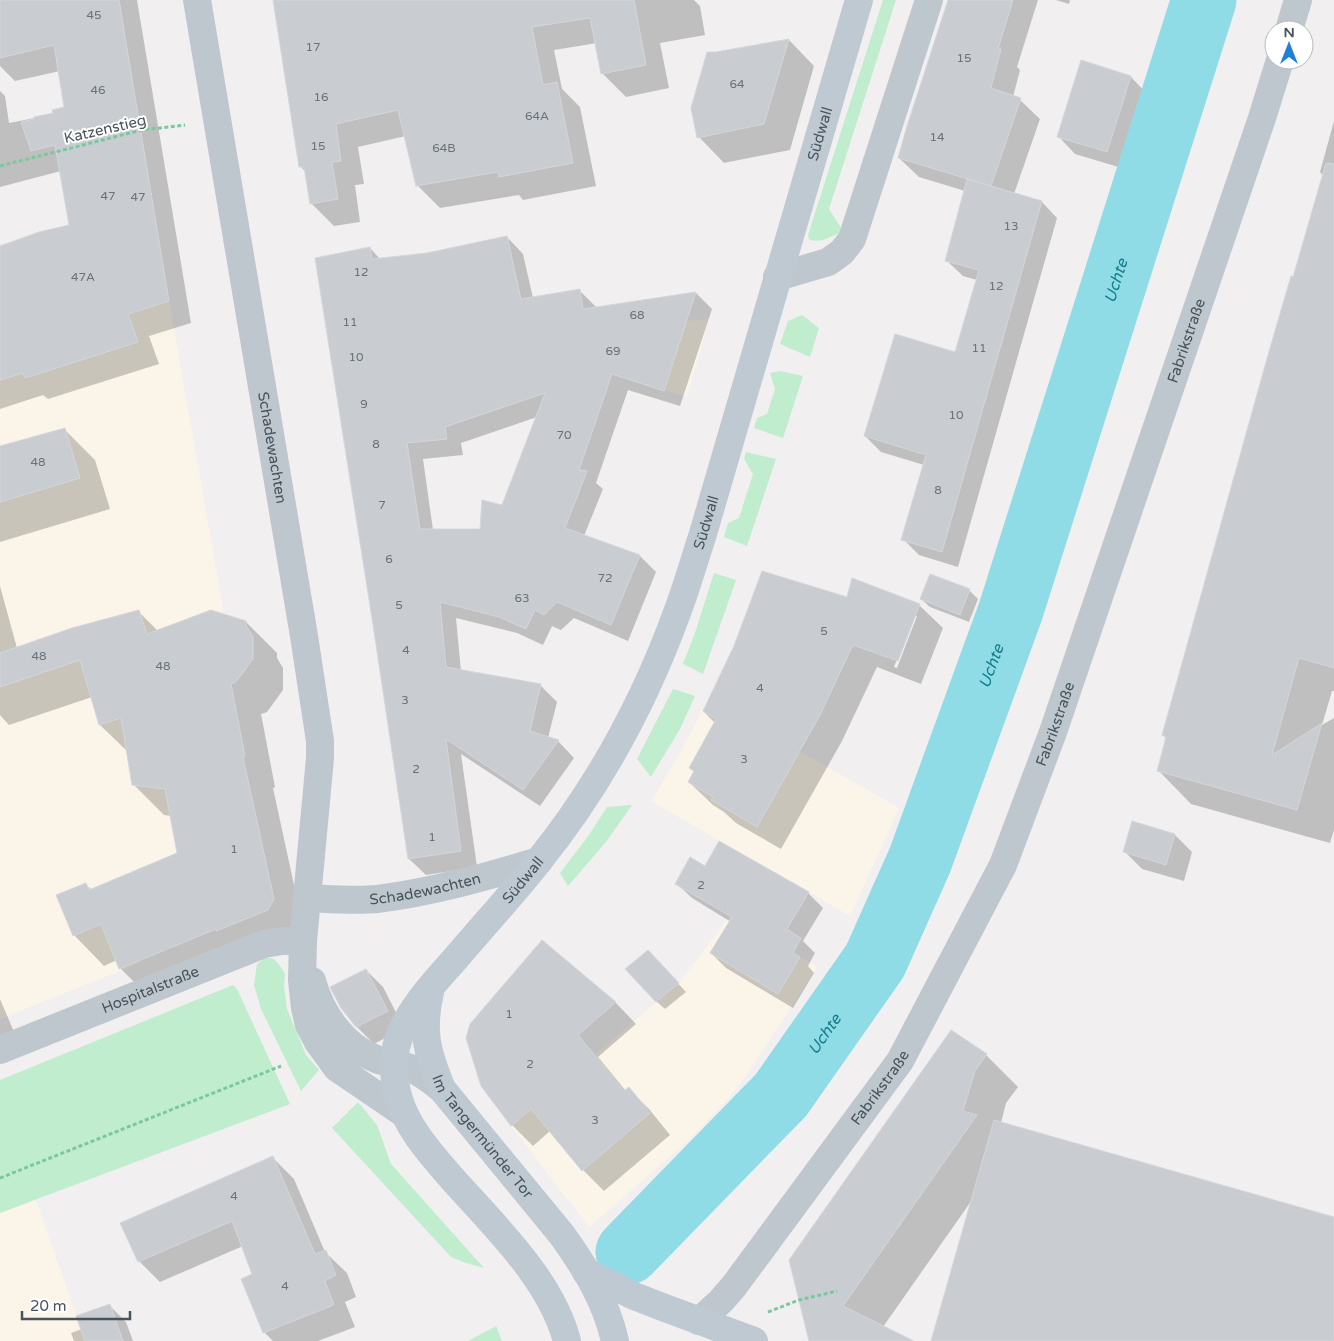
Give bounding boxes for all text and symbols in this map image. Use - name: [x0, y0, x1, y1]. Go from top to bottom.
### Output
- house number: 45: [86, 8, 102, 22]
- north arrow: [1264, 20, 1314, 70]
- text: N: [1283, 24, 1295, 41]
- house number: 17: [305, 40, 321, 54]
- house number: 15: [956, 51, 972, 65]
- house number: 64: [729, 77, 745, 91]
- house number: 46: [90, 83, 106, 97]
- house number: 16: [313, 90, 329, 104]
- street label: Südwall: [803, 105, 836, 163]
- house number: 64A: [525, 109, 549, 123]
- street label: Katzenstieg: [62, 111, 148, 147]
- house number: 14: [929, 130, 945, 144]
- house number: 15: [310, 139, 326, 153]
- house number: 64B: [432, 141, 456, 155]
- house number: 47: [100, 189, 116, 203]
- house number: 47: [130, 190, 146, 204]
- house number: 13: [1003, 219, 1019, 233]
- water label: Uchte: [1100, 256, 1133, 305]
- house number: 12: [353, 265, 369, 279]
- house number: 47A: [71, 270, 95, 284]
- house number: 12: [988, 279, 1004, 293]
- street label: Fabrikstraße: [1163, 296, 1209, 385]
- house number: 68: [629, 308, 645, 322]
- house number: 11: [342, 315, 358, 329]
- house number: 11: [971, 341, 987, 355]
- house number: 69: [605, 344, 621, 358]
- house number: 10: [348, 350, 364, 364]
- street label: Schadewachten: [254, 390, 291, 505]
- house number: 9: [360, 397, 368, 411]
- house number: 10: [948, 408, 964, 422]
- house number: 70: [556, 428, 572, 442]
- house number: 8: [372, 437, 380, 451]
- house number: 48: [30, 455, 46, 469]
- house number: 8: [934, 483, 942, 497]
- street label: Südwall: [690, 493, 723, 552]
- house number: 7: [378, 498, 386, 512]
- house number: 6: [385, 552, 393, 566]
- house number: 72: [597, 571, 613, 585]
- house number: 63: [514, 591, 530, 605]
- house number: 5: [395, 598, 403, 612]
- house number: 5: [820, 624, 828, 638]
- water label: Uchte: [974, 641, 1009, 691]
- house number: 4: [402, 643, 410, 657]
- house number: 48: [31, 649, 47, 663]
- house number: 48: [155, 659, 171, 673]
- street label: Fabrikstraße: [1032, 679, 1078, 769]
- house number: 4: [756, 681, 764, 695]
- house number: 3: [401, 693, 409, 707]
- house number: 3: [740, 752, 748, 766]
- house number: 2: [412, 762, 420, 776]
- house number: 1: [428, 830, 436, 844]
- house number: 1: [230, 842, 238, 856]
- street label: Südwall: [498, 853, 548, 907]
- street label: Schadewachten: [369, 869, 483, 909]
- house number: 2: [697, 878, 705, 892]
- street label: Hospitalstraße: [99, 962, 202, 1017]
- house number: 1: [505, 1007, 513, 1021]
- water label: Uchte: [804, 1009, 846, 1059]
- street label: Fabrikstraße: [847, 1047, 913, 1129]
- house number: 2: [526, 1057, 534, 1071]
- street label: Im Tangermünder Tor: [428, 1072, 537, 1202]
- house number: 3: [591, 1113, 599, 1127]
- house number: 4: [230, 1189, 238, 1203]
- house number: 4: [281, 1279, 289, 1293]
- scale bar: [22, 1288, 130, 1320]
- text: 20 m: [30, 1297, 67, 1315]

